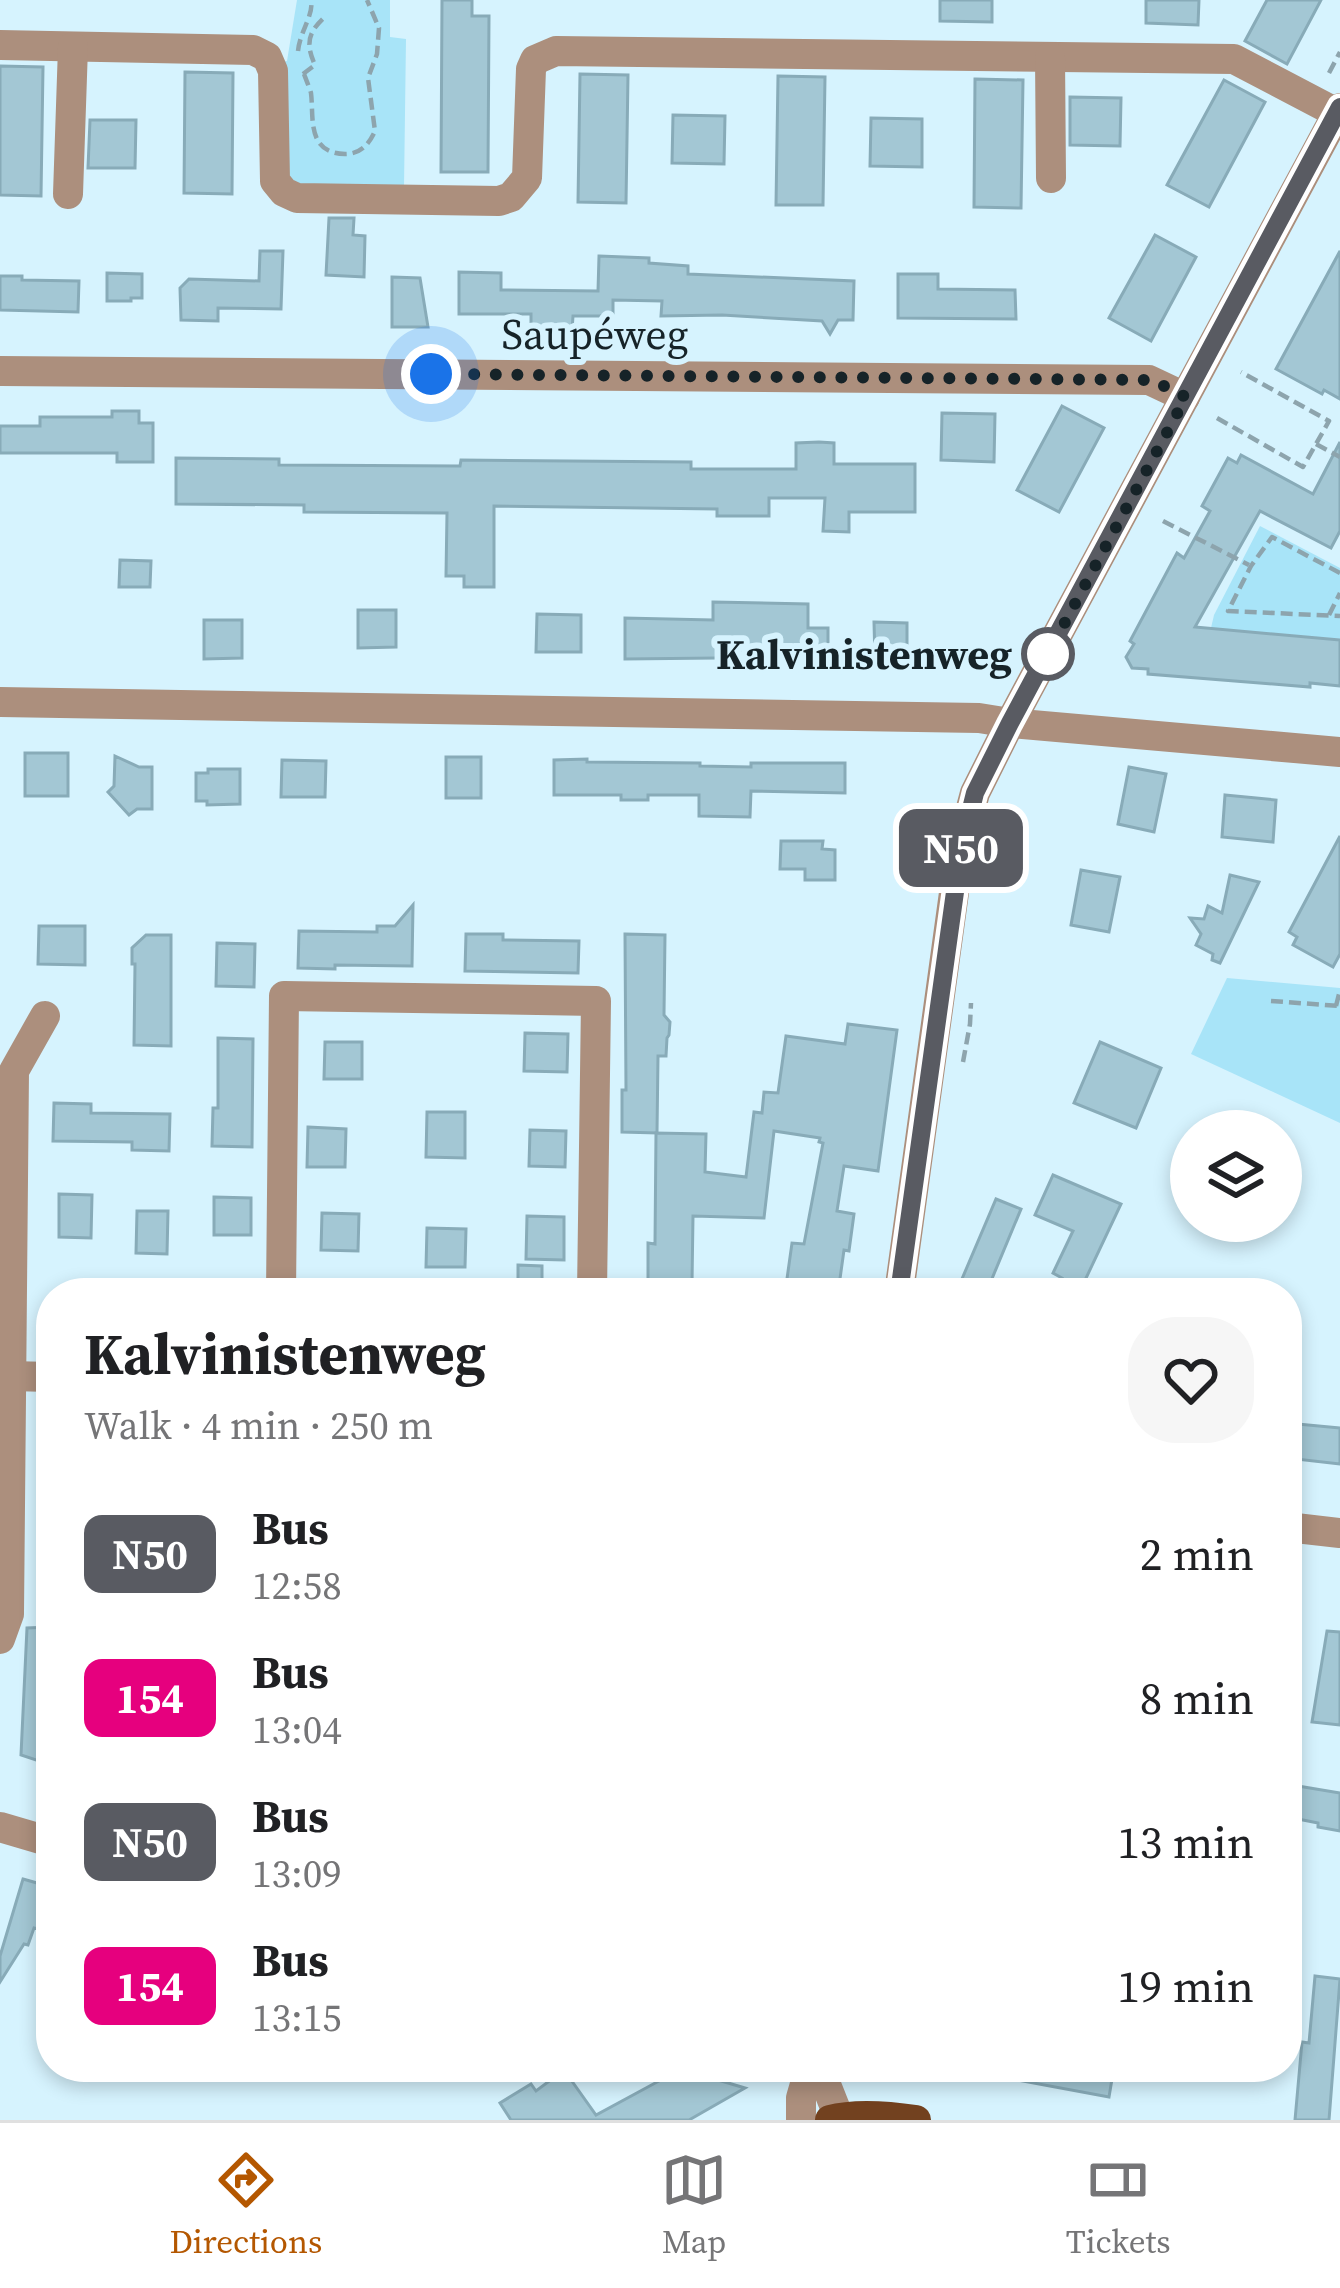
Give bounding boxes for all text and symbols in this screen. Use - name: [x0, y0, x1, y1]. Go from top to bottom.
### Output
- street label: Saupéweg: [502, 305, 688, 363]
- your location: [401, 344, 461, 404]
- place label: Kalvinistenweg: [716, 625, 1012, 683]
- marker: Kalvinistenweg: [1023, 629, 1073, 679]
- line badge: N50: [892, 809, 1030, 887]
- text: N50: [923, 819, 999, 877]
- map controls: [1170, 1110, 1302, 1242]
- button: layers: [1170, 1110, 1302, 1242]
- text: Kalvinistenweg: [84, 1315, 486, 1393]
- button: heart: [1128, 1317, 1254, 1443]
- text: Walk · 4 min · 250 m: [84, 1399, 433, 1452]
- text: Bus: [252, 1497, 329, 1559]
- text: 2 min: [1140, 1523, 1254, 1585]
- text: N50: [112, 1525, 188, 1583]
- text: 12:58: [252, 1559, 342, 1612]
- text: Bus: [252, 1641, 329, 1703]
- text: 8 min: [1140, 1667, 1254, 1729]
- text: 154: [116, 1669, 184, 1727]
- text: 13:04: [252, 1703, 342, 1756]
- text: Bus: [252, 1785, 329, 1847]
- text: 13 min: [1117, 1811, 1254, 1873]
- text: N50: [112, 1813, 188, 1871]
- text: 13:09: [252, 1847, 342, 1900]
- text: Bus: [252, 1929, 329, 1991]
- text: 19 min: [1117, 1955, 1254, 2017]
- text: 154: [116, 1957, 184, 2015]
- text: 13:15: [252, 1991, 342, 2044]
- tab: Directions: [169, 2147, 322, 2264]
- tab: Map: [661, 2147, 727, 2264]
- tab: Tickets: [1066, 2147, 1171, 2264]

